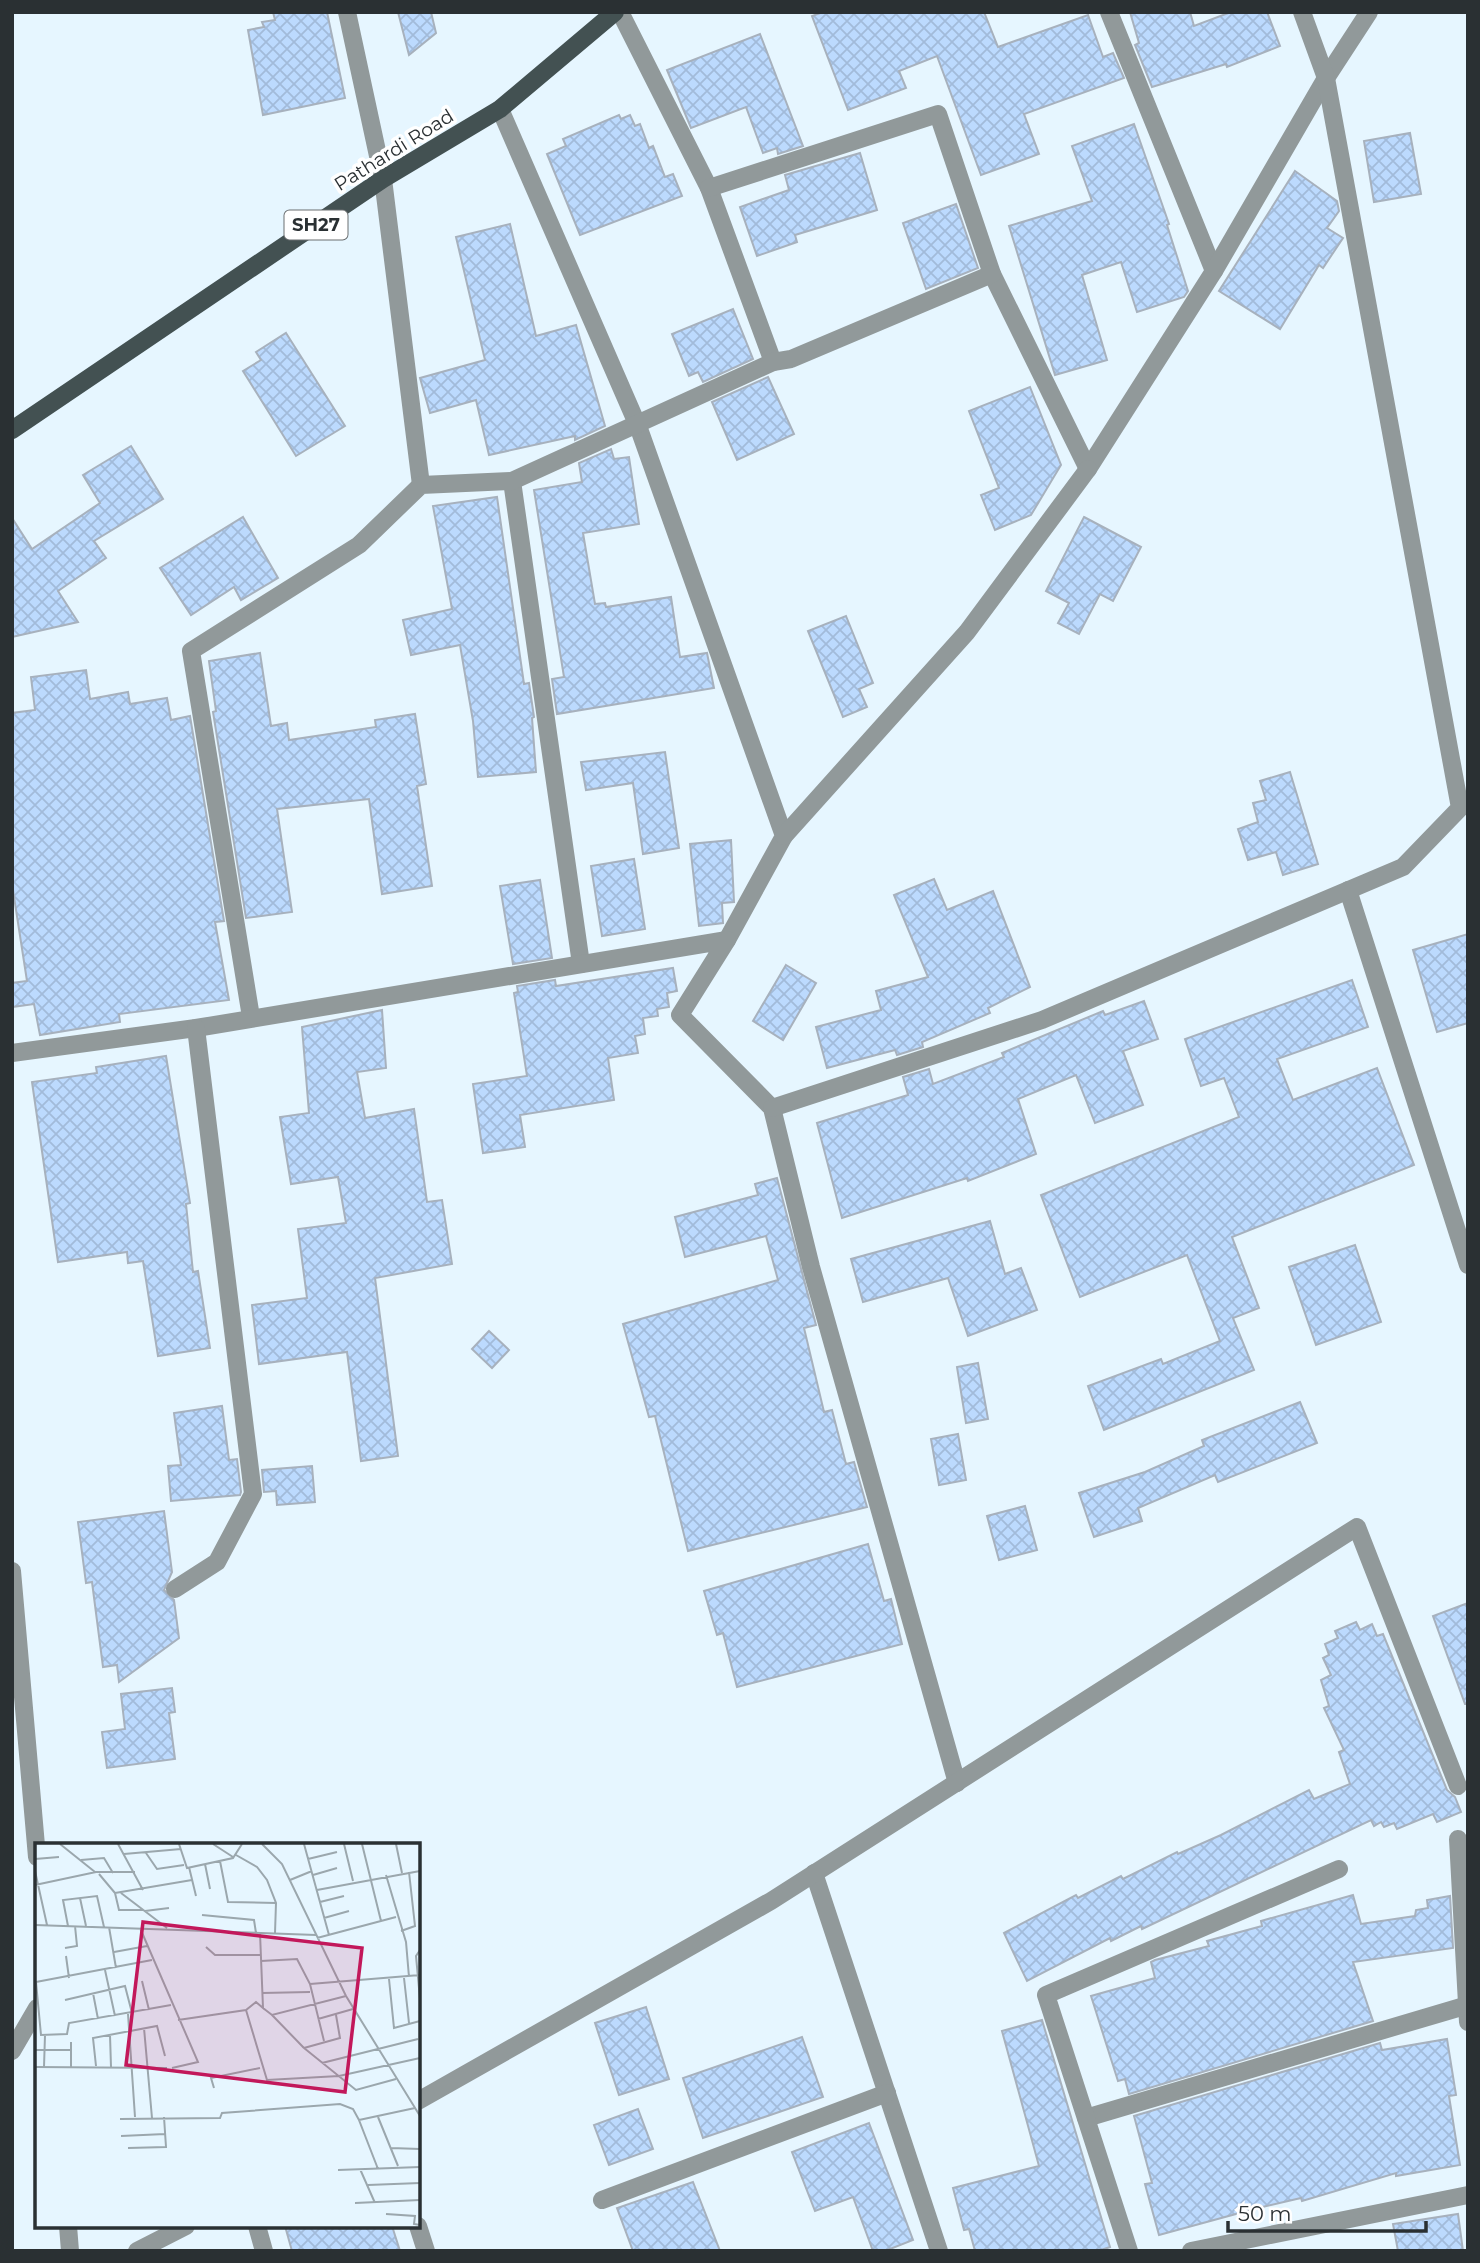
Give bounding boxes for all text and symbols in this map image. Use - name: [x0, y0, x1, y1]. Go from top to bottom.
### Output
- street label: Pathardi Road: [330, 104, 458, 196]
- road number: SH27: [284, 210, 348, 240]
- inset map: [35, 1843, 420, 2228]
- scale bar: [1228, 2190, 1426, 2234]
- text: 50 m: [1238, 2201, 1292, 2226]

